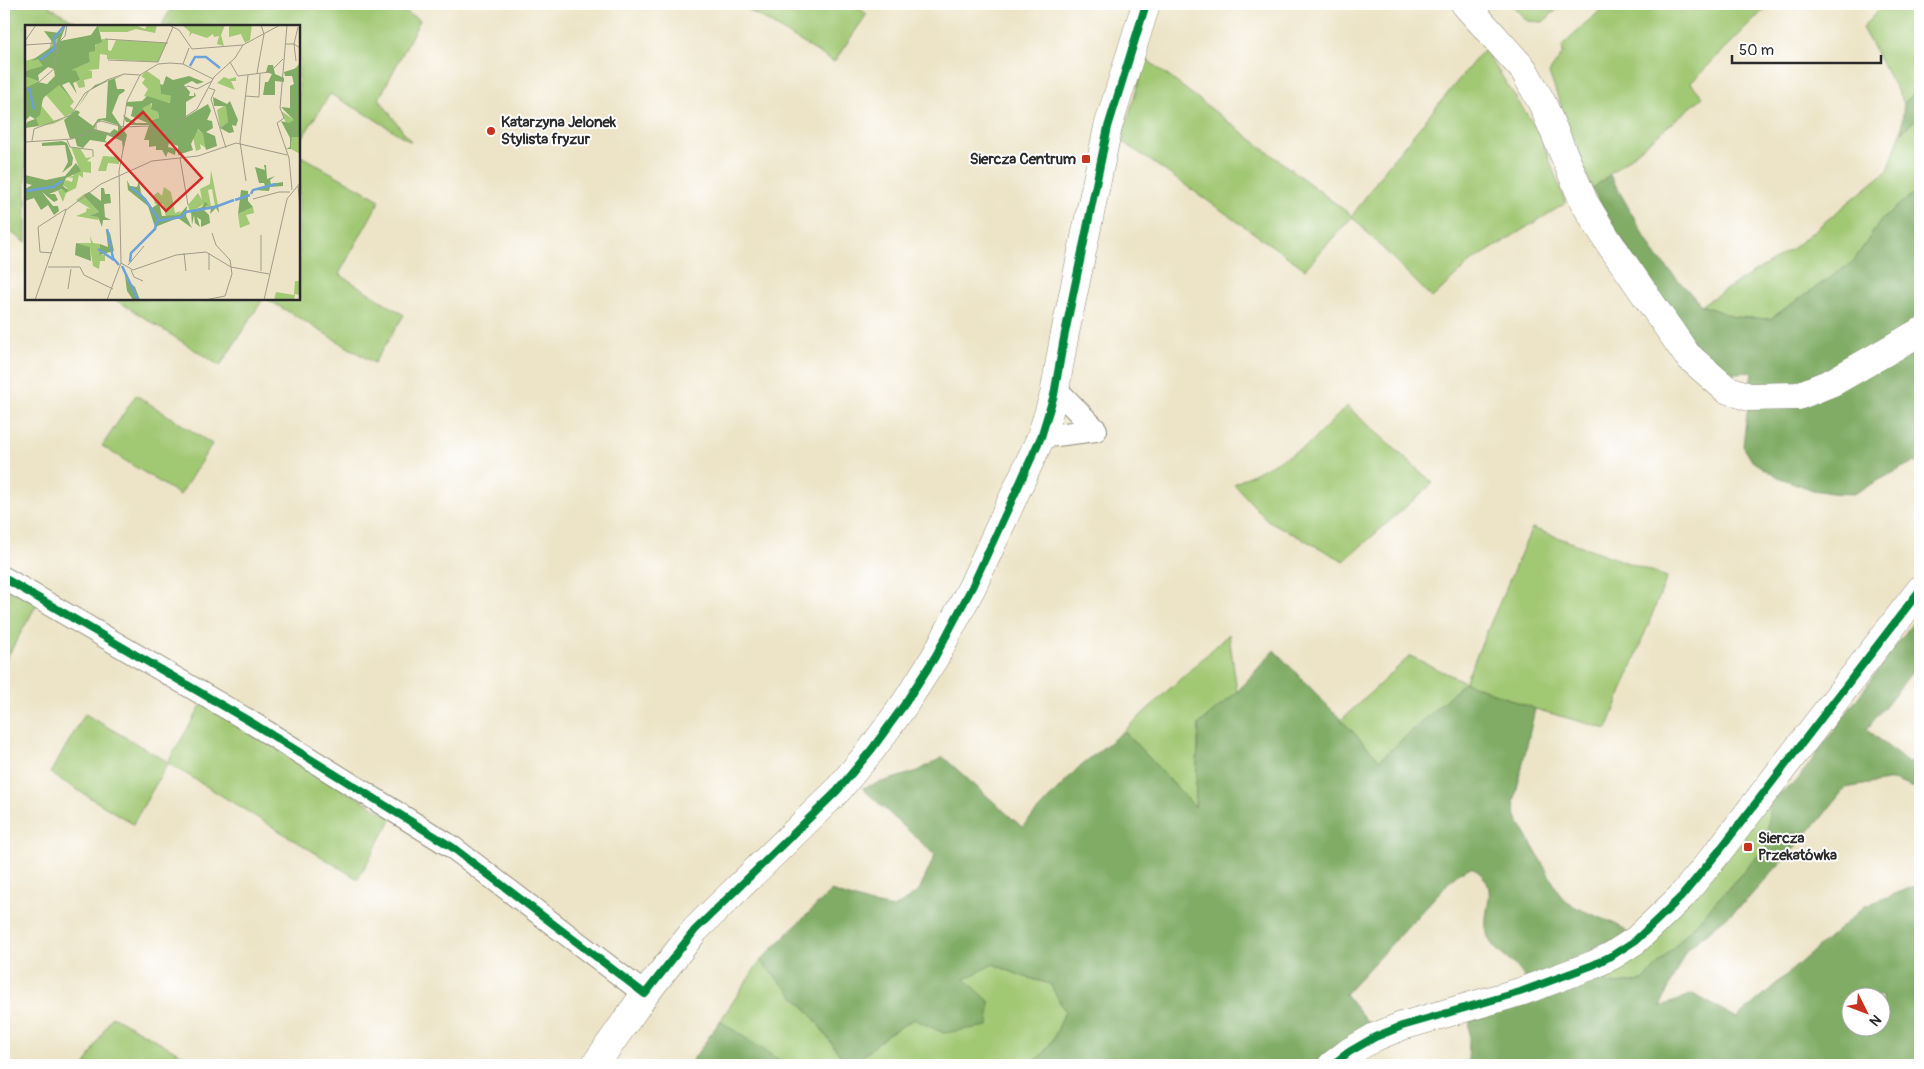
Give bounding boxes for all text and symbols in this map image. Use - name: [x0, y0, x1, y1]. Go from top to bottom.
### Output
- inset map: [25, 25, 300, 300]
- scale bar: [1732, 32, 1880, 64]
- text: 50 m: [1739, 41, 1774, 60]
- place label: Katarzyna Jelonek Stylista fryzur: [501, 113, 617, 149]
- marker: Katarzyna Jelonek Stylista fryzur: [485, 125, 497, 137]
- place label: Siercza Centrum: [970, 150, 1076, 169]
- marker: Siercza Centrum: [1080, 153, 1092, 165]
- place label: Siercza Przekatówka: [1758, 829, 1837, 865]
- marker: Siercza Przekatówka: [1742, 841, 1754, 853]
- north arrow: [1842, 986, 1892, 1036]
- text: N: [1866, 1011, 1885, 1030]

